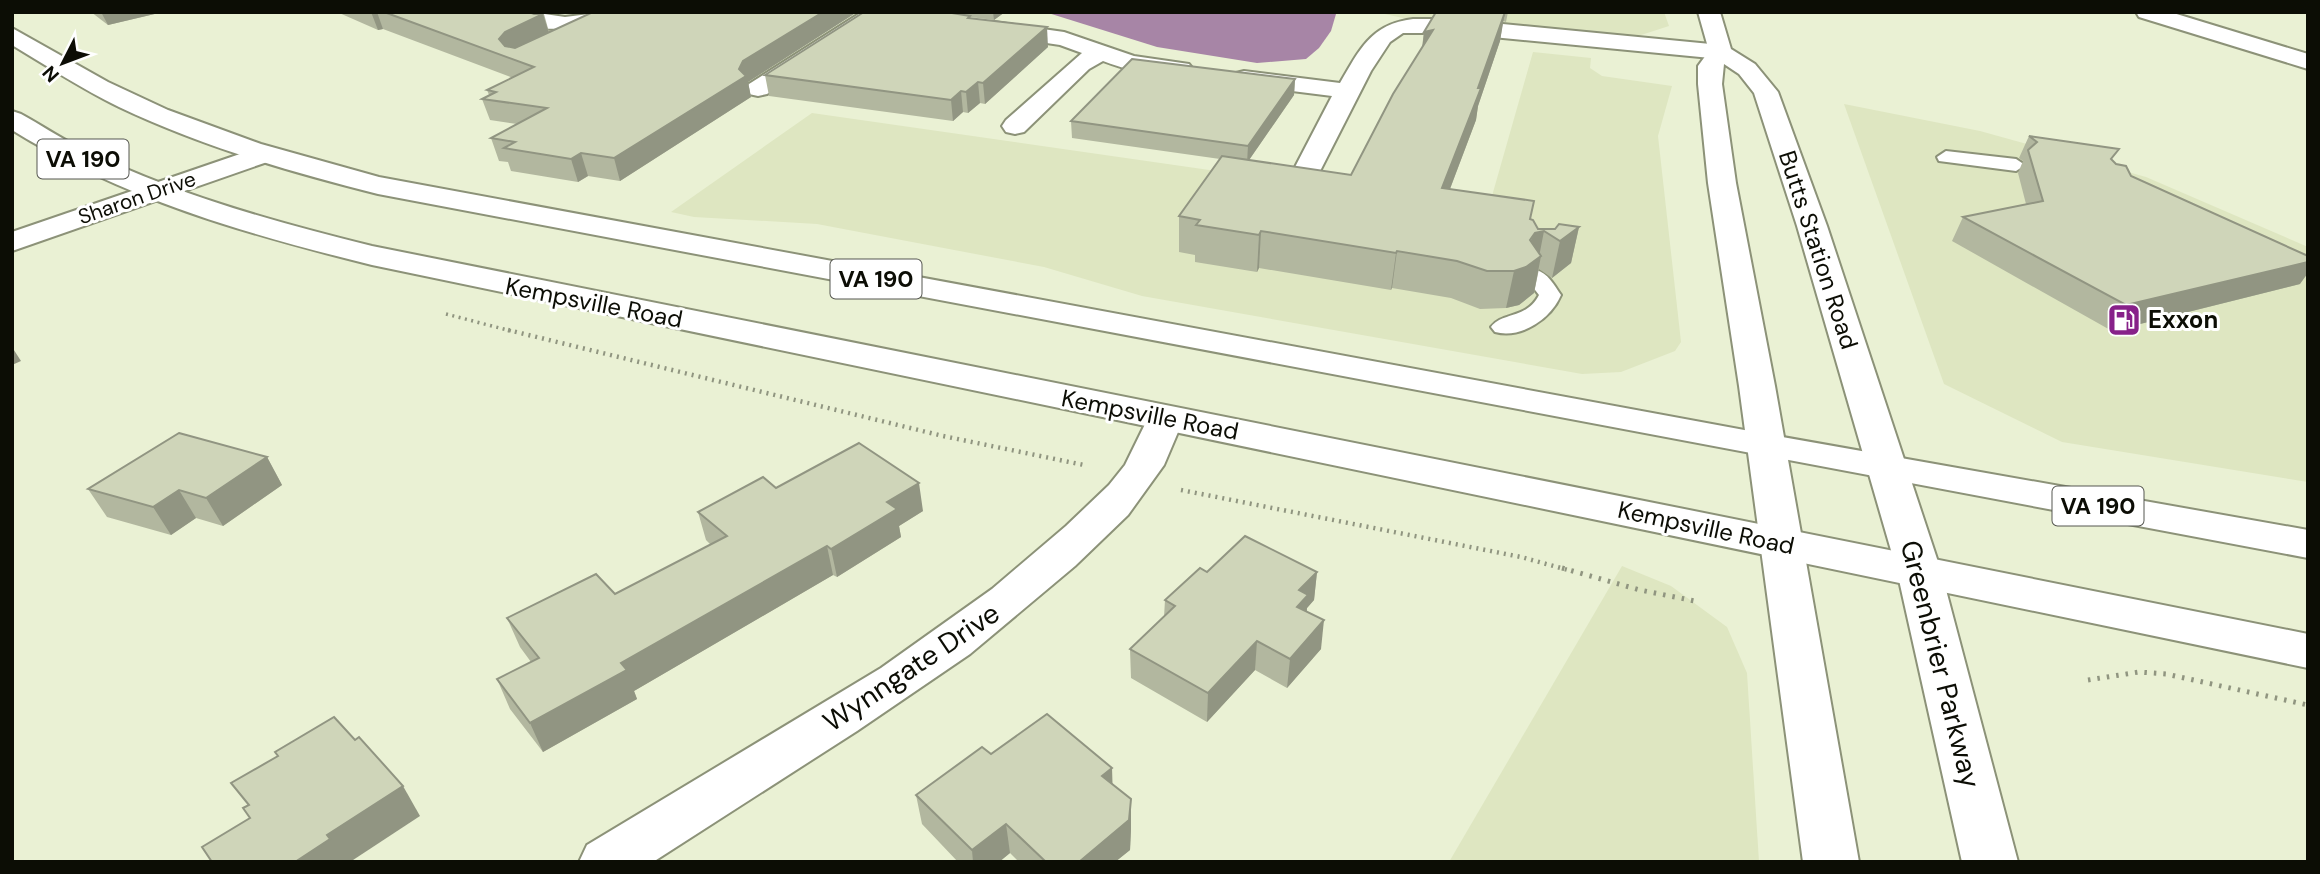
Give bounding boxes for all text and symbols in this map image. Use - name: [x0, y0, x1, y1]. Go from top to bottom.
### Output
- north arrow: [28, 28, 98, 98]
- text: N: [37, 61, 65, 88]
- road number: VA 190: [38, 140, 128, 178]
- street label: Butts Station Road: [1772, 147, 1865, 353]
- street label: Sharon Drive: [74, 165, 200, 231]
- road number: VA 190: [830, 260, 922, 298]
- street label: Kempsville Road: [503, 270, 685, 335]
- fuel station icon: Exxon: [2105, 301, 2143, 339]
- place label: Exxon: [2148, 304, 2218, 335]
- street label: Kempsville Road: [1059, 382, 1241, 447]
- road number: VA 190: [2052, 486, 2144, 526]
- street label: Kempsville Road: [1615, 494, 1797, 561]
- street label: Greenbrier Parkway: [1892, 537, 1989, 792]
- street label: Wynngate Drive: [816, 595, 1007, 740]

